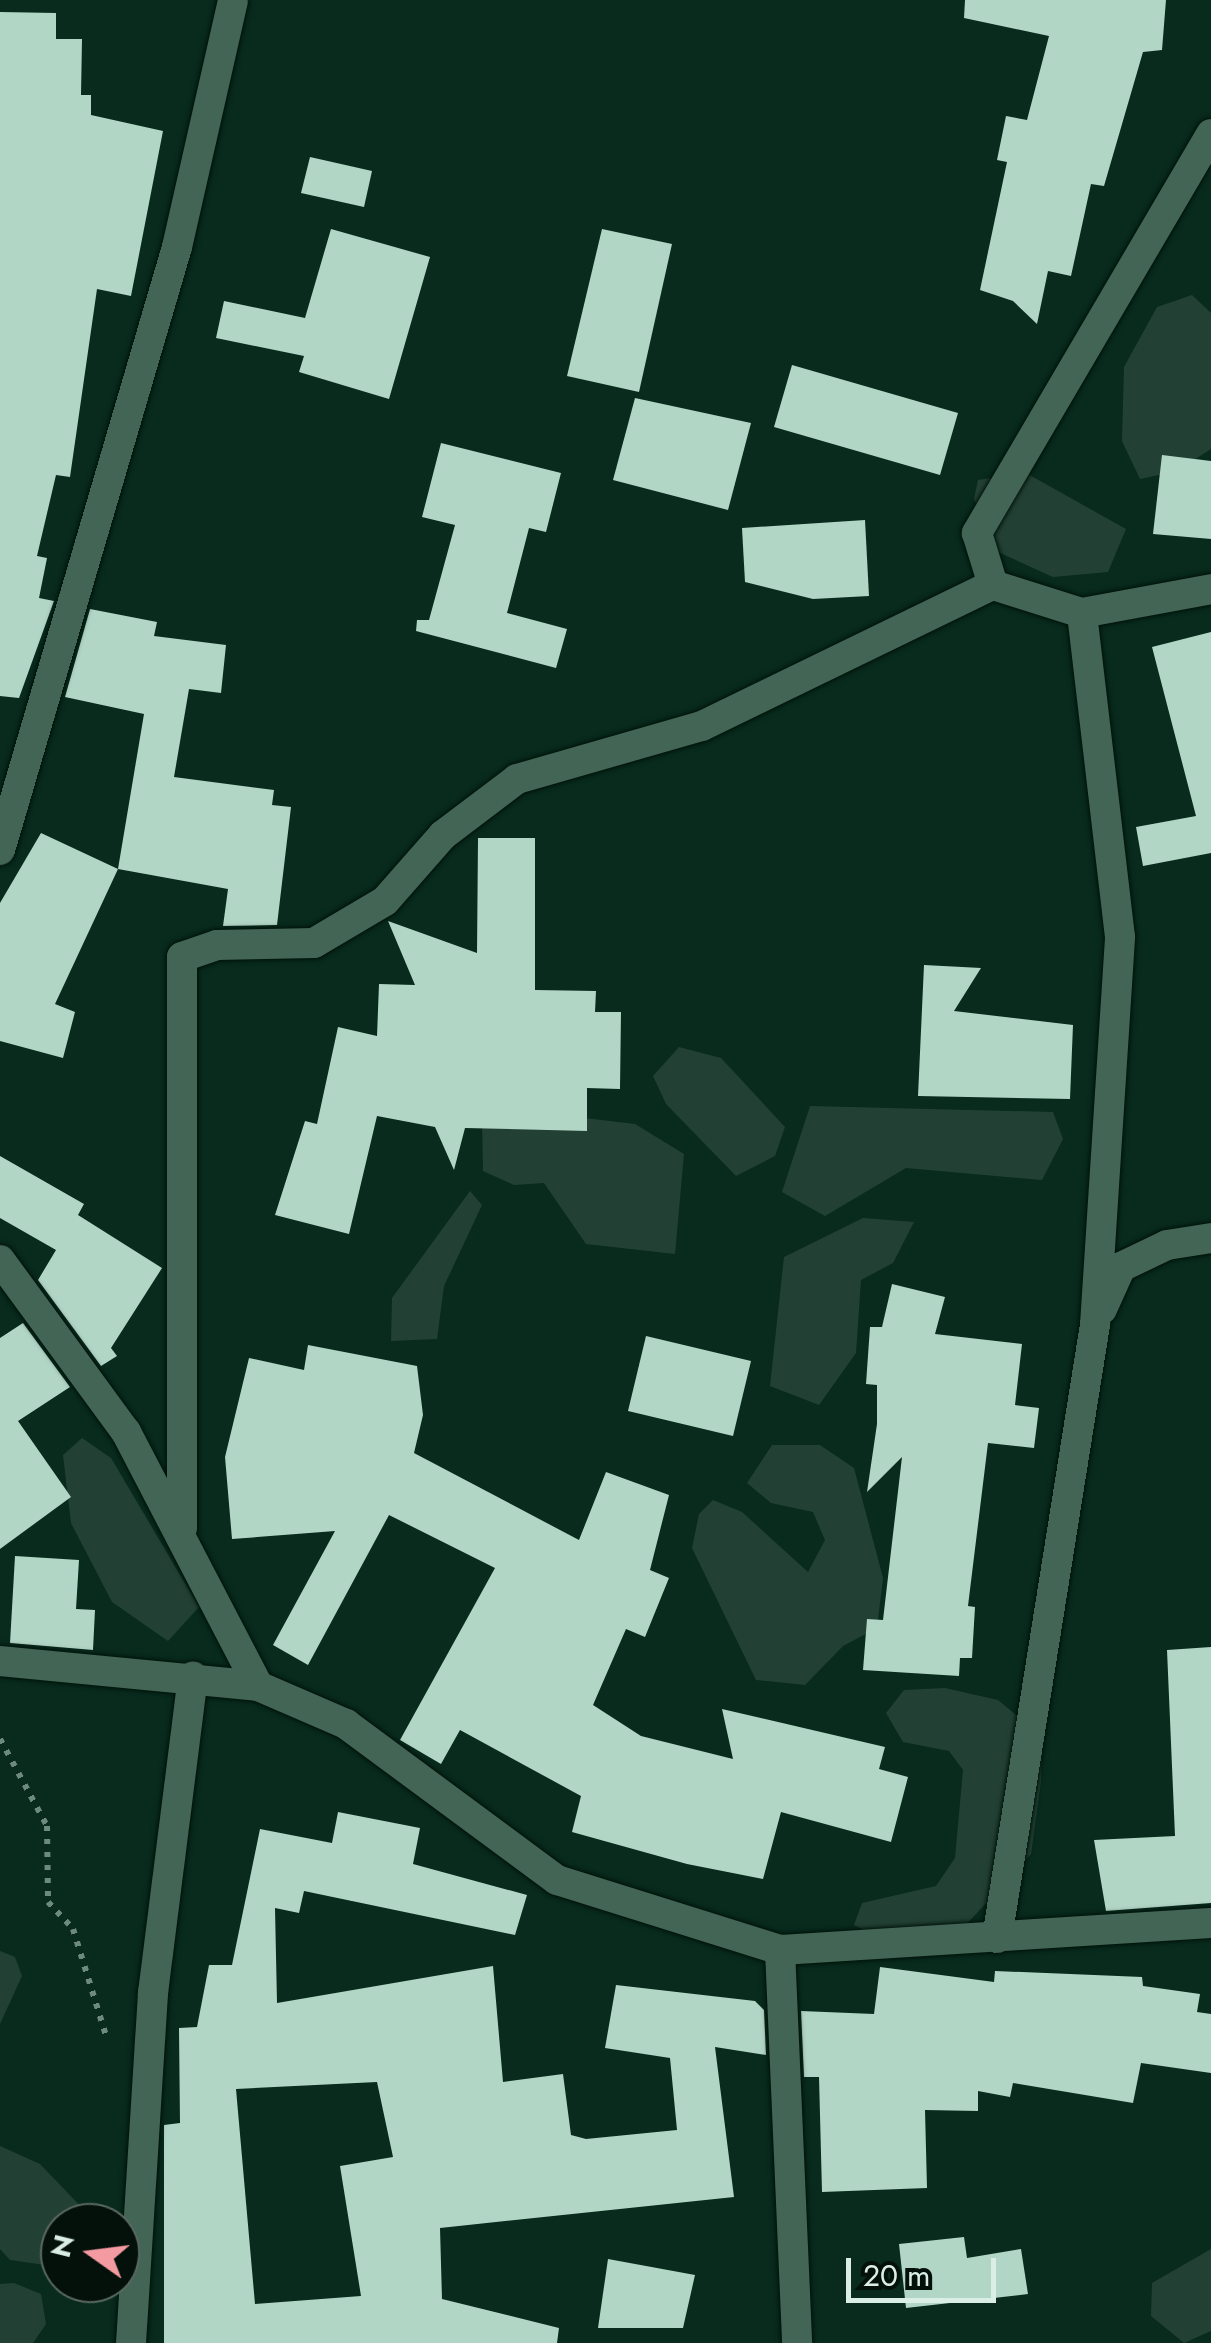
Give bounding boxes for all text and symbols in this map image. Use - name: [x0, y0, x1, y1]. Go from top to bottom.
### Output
- north arrow: [40, 2203, 140, 2303]
- text: N: [40, 2230, 85, 2262]
- scale bar: [851, 2238, 1001, 2300]
- text: 20 m: [863, 2254, 930, 2297]

